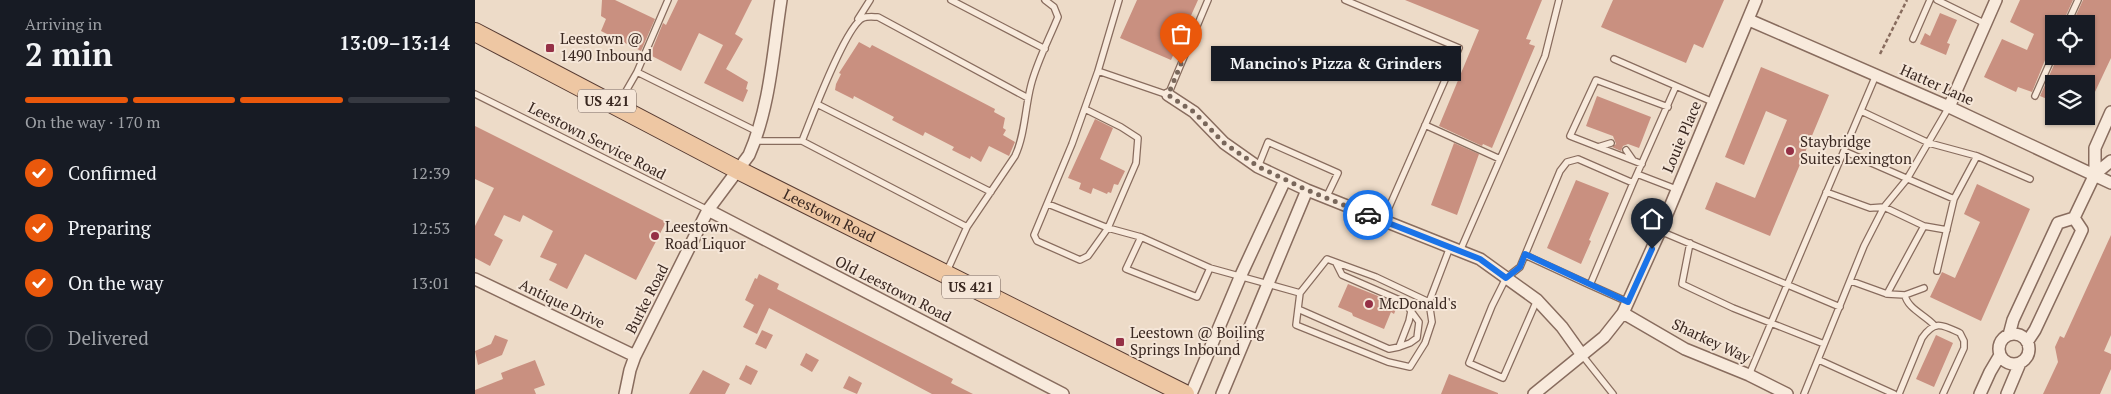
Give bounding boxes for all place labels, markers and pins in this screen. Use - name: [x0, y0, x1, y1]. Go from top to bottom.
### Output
- pin: [1160, 13, 1202, 64]
- place label: Leestown @ 1490 Inbound: [560, 28, 652, 65]
- marker: Leestown @ 1490 Inbound: [544, 42, 556, 54]
- callout: Mancino's Pizza & Grinders: [1211, 46, 1461, 82]
- place label: Staybridge Suites Lexington: [1800, 131, 1912, 168]
- marker: Staybridge Suites Lexington: [1784, 145, 1796, 157]
- pin: [1631, 198, 1673, 249]
- place label: Leestown Road Liquor: [665, 216, 746, 253]
- marker: Leestown Road Liquor: [649, 230, 661, 242]
- place label: McDonald's: [1379, 293, 1457, 313]
- marker: McDonald's: [1363, 298, 1375, 310]
- place label: Leestown @ Boiling Springs Inbound: [1130, 322, 1266, 359]
- marker: Leestown @ Boiling Springs Inbound: [1114, 336, 1126, 348]

